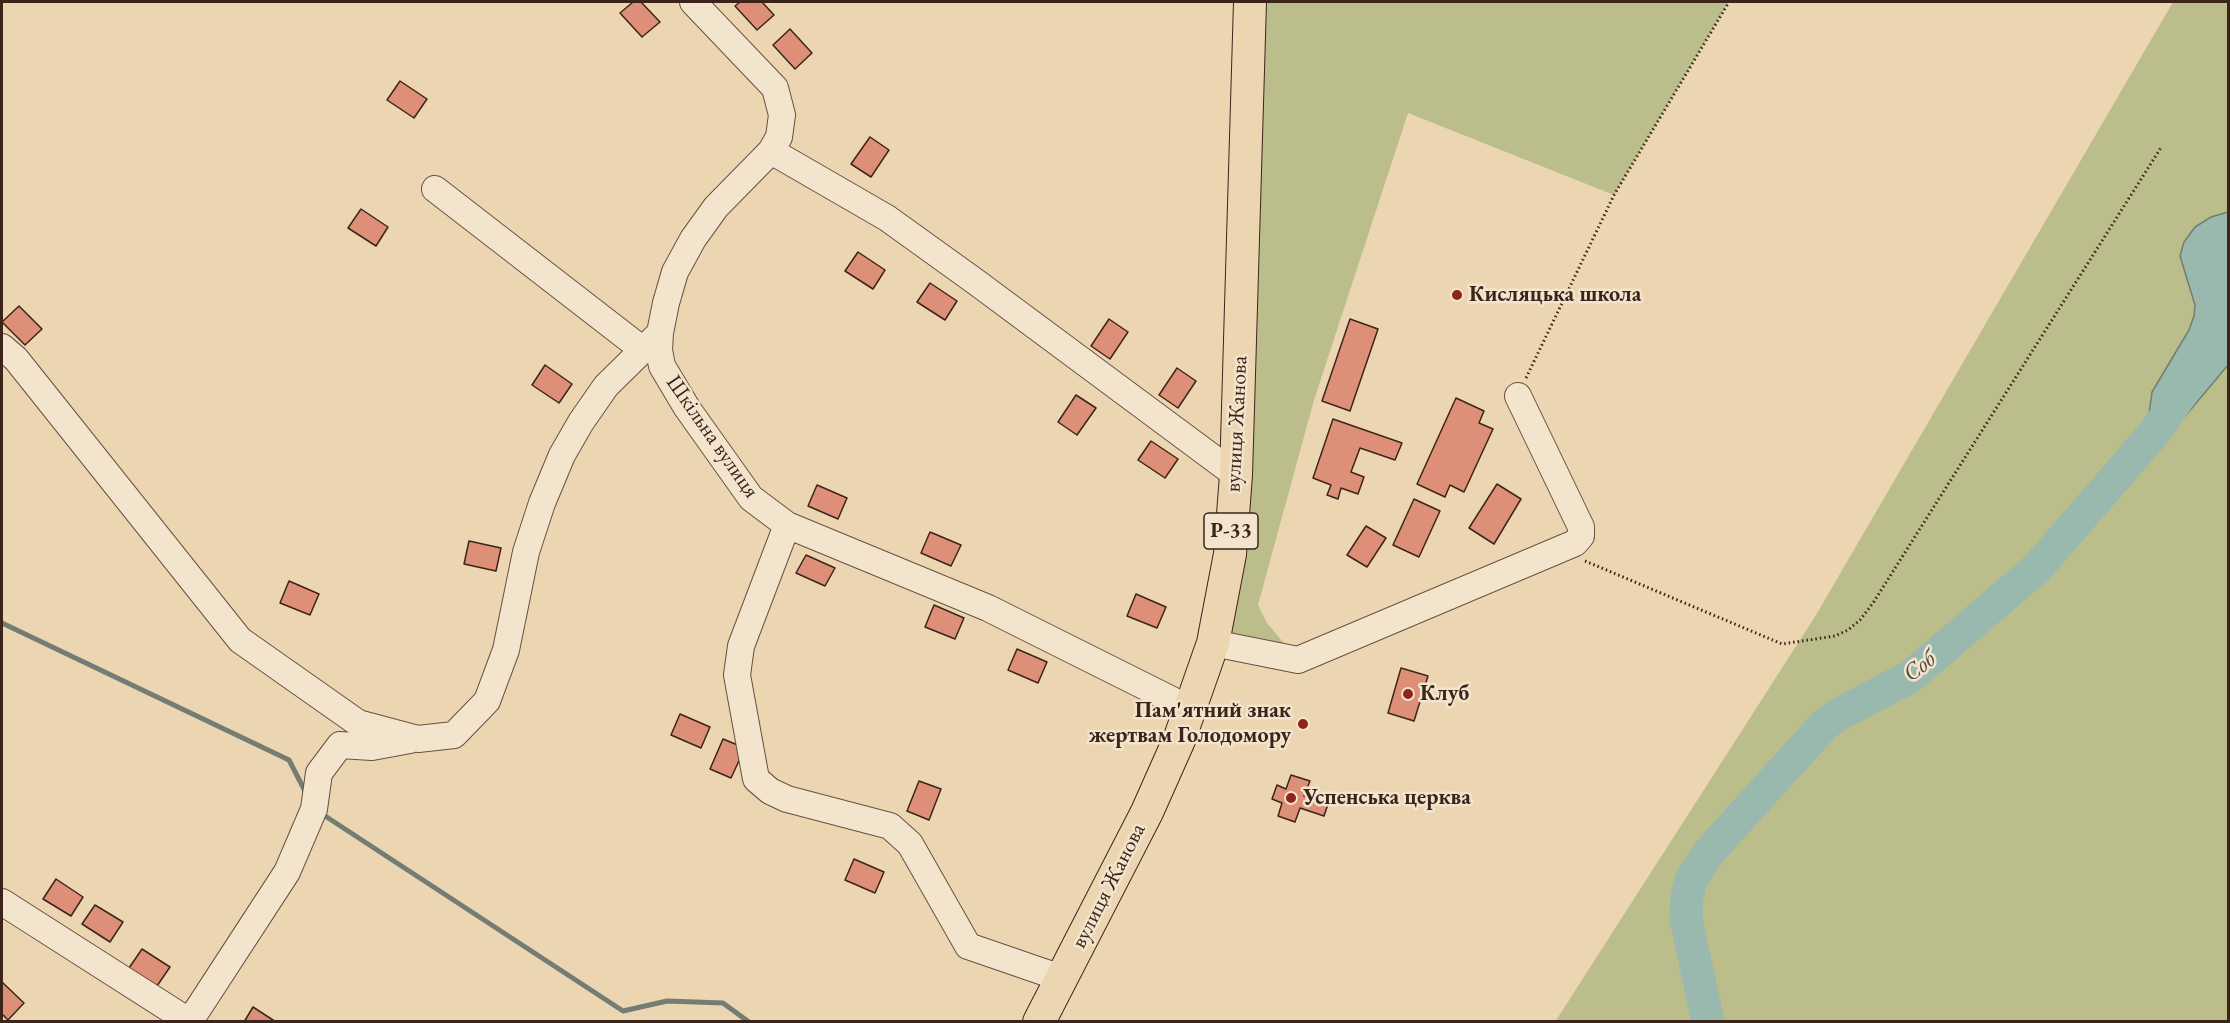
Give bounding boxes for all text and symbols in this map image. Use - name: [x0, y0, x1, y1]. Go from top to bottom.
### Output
- place label: Кисляцька школа: [1469, 282, 1641, 308]
- marker: Кисляцька школа: [1450, 288, 1464, 302]
- street label: вулиця Жанова: [1220, 355, 1254, 493]
- street label: Шкільна вулиця: [660, 371, 764, 503]
- road number: Р-33: [1204, 513, 1258, 549]
- water label: Соб: [1898, 645, 1942, 689]
- place label: Клуб: [1420, 681, 1469, 707]
- marker: Клуб: [1401, 687, 1415, 701]
- place label: Пам'ятний знак жертвам Голодомору: [1089, 698, 1291, 750]
- marker: Пам'ятний знак жертвам Голодомору: [1296, 717, 1310, 731]
- place label: Успенська церква: [1303, 785, 1471, 811]
- marker: Успенська церква: [1284, 791, 1298, 805]
- street label: вулиця Жанова: [1066, 819, 1152, 953]

